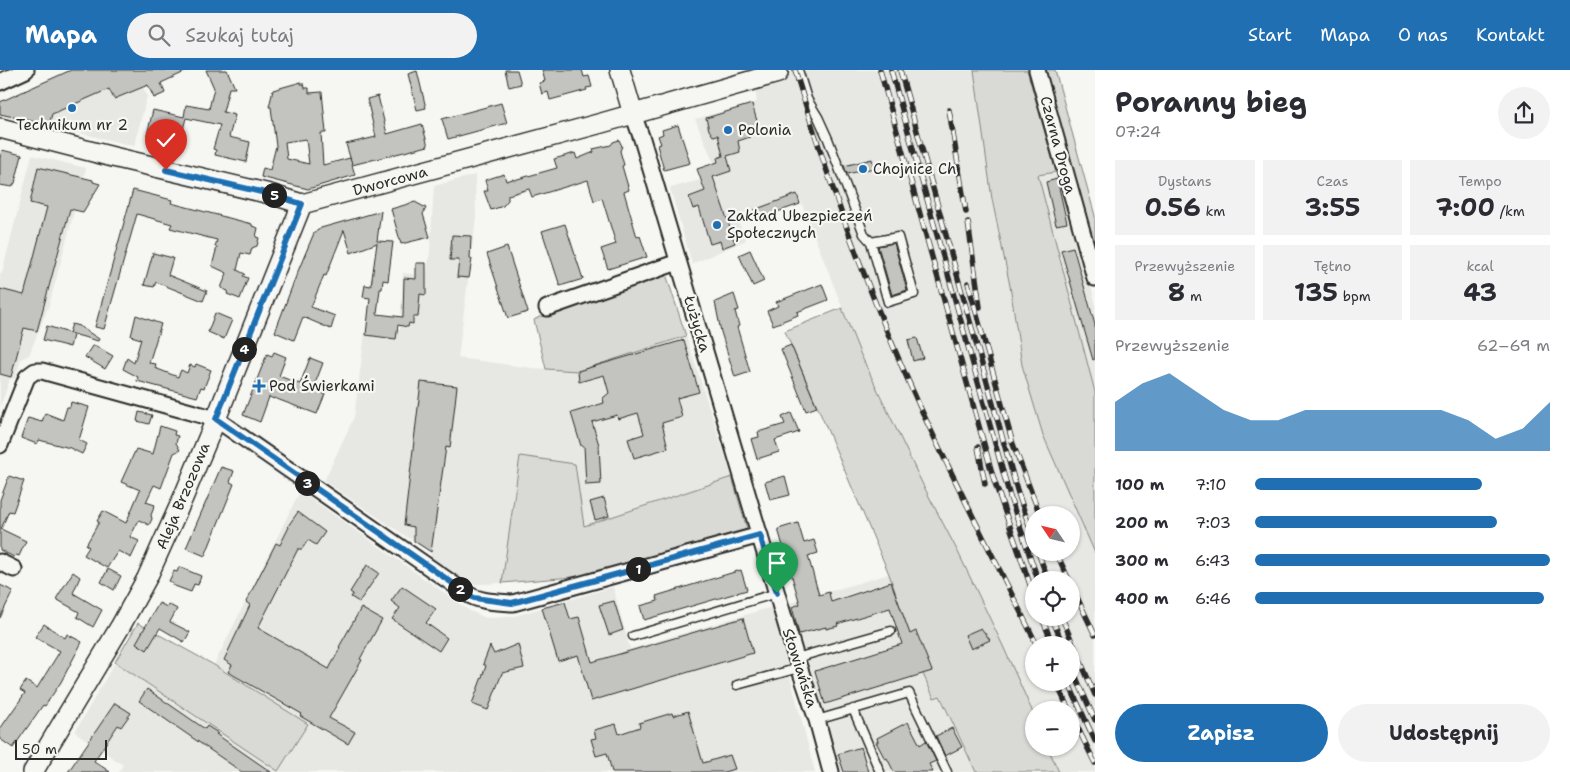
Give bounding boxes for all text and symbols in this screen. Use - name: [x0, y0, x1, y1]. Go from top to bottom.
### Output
- search box: [127, 13, 477, 58]
- text: Mapa: [25, 19, 97, 51]
- icon: search: [145, 21, 173, 49]
- text: Szukaj tutaj: [185, 23, 294, 48]
- text: Start: [1248, 23, 1292, 47]
- text: Mapa: [1320, 23, 1370, 47]
- text: O nas: [1398, 23, 1448, 47]
- text: Kontakt: [1476, 23, 1545, 47]
- text: Poranny bieg: [1115, 83, 1307, 121]
- button: share: [1498, 87, 1550, 139]
- street label: Czarna Droga: [1035, 94, 1081, 197]
- marker: Technikum nr 2: [66, 102, 78, 114]
- place label: Technikum nr 2: [16, 115, 128, 135]
- pin: [145, 119, 187, 170]
- place label: Polonia: [738, 120, 792, 140]
- text: 07:24: [1115, 121, 1161, 142]
- marker: Polonia: [722, 124, 734, 136]
- icon: check: [152, 126, 180, 154]
- place label: Chojnice Ch: [873, 159, 956, 179]
- street label: Dworcowa: [351, 161, 430, 201]
- marker: Chojnice Ch: [857, 163, 869, 175]
- text: Dystans: [1158, 172, 1212, 190]
- text: Czas: [1316, 172, 1349, 190]
- text: Tempo: [1459, 172, 1502, 190]
- pin: 5: [262, 182, 286, 208]
- text: 5: [270, 186, 279, 204]
- text: 0.56: [1144, 190, 1201, 224]
- text: 3:55: [1305, 190, 1360, 224]
- text: 7:00: [1436, 190, 1495, 224]
- text: km: [1201, 202, 1225, 220]
- text: /km: [1495, 202, 1525, 220]
- place label: Zakład Ubezpieczeń Społecznych: [727, 206, 872, 243]
- marker: Zakład Ubezpieczeń Społecznych: [711, 219, 723, 231]
- text: Przewyższenie: [1135, 257, 1235, 275]
- text: Tętno: [1314, 257, 1351, 275]
- text: kcal: [1467, 257, 1494, 275]
- text: 8: [1168, 275, 1185, 309]
- text: 135: [1294, 275, 1338, 309]
- text: 43: [1463, 275, 1497, 309]
- text: m: [1185, 287, 1202, 305]
- text: bpm: [1338, 287, 1371, 305]
- street label: Łużycka: [679, 292, 715, 355]
- text: Przewyższenie: [1115, 335, 1230, 356]
- text: 62–69 m: [1477, 335, 1550, 356]
- pin: 4: [232, 336, 256, 362]
- text: 4: [240, 340, 249, 358]
- place label: Pod Świerkami: [269, 375, 375, 396]
- marker: Pod Świerkami: [253, 380, 265, 392]
- street label: Aleja Brzozowa: [152, 439, 215, 552]
- pin: 3: [294, 470, 320, 496]
- text: 3: [303, 474, 312, 492]
- text: 100 m: [1115, 474, 1164, 495]
- text: 7:10: [1195, 474, 1226, 495]
- north arrow: [1025, 506, 1080, 561]
- map controls: [1025, 506, 1080, 756]
- text: 200 m: [1115, 512, 1168, 533]
- text: 7:03: [1195, 512, 1231, 533]
- pin: [756, 542, 798, 593]
- icon: arrive: [763, 549, 791, 577]
- text: 300 m: [1115, 550, 1169, 571]
- text: 6:43: [1195, 550, 1230, 571]
- pin: 1: [626, 556, 650, 582]
- text: 1: [635, 560, 642, 578]
- button: locate: [1025, 571, 1080, 626]
- pin: 2: [448, 576, 472, 602]
- text: 2: [456, 580, 465, 598]
- text: 400 m: [1115, 588, 1169, 609]
- text: 6:46: [1195, 588, 1231, 609]
- street label: Słowiańska: [778, 626, 822, 711]
- button: +: [1025, 636, 1080, 691]
- button: −: [1025, 701, 1080, 756]
- button: Zapisz: [1115, 704, 1328, 762]
- button: Udostępnij: [1338, 704, 1550, 762]
- scale bar: [15, 737, 108, 760]
- text: 50 m: [22, 740, 57, 758]

